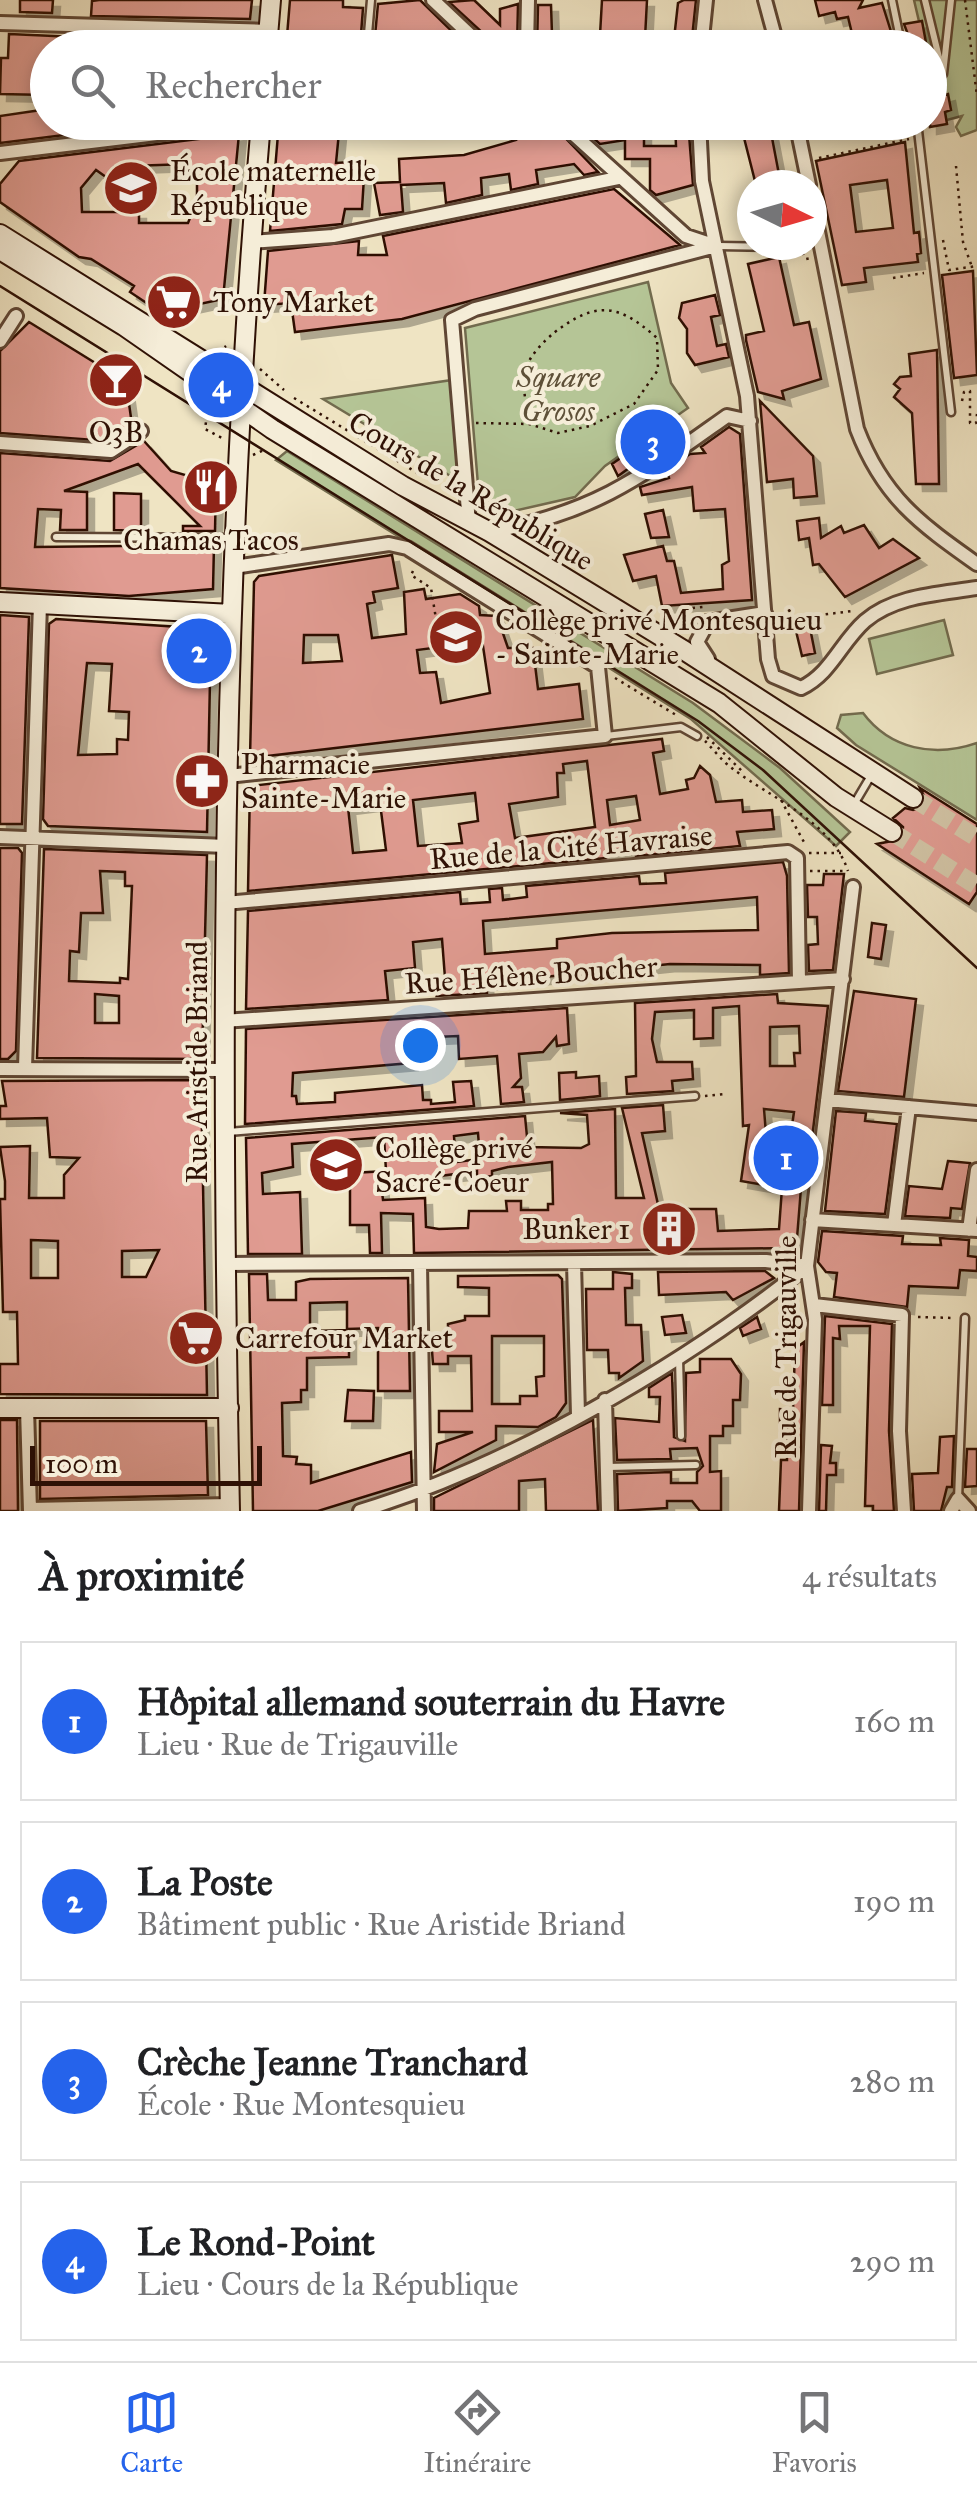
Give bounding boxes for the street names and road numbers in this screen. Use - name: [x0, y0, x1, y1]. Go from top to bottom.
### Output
- street label: Cours de la République: [342, 404, 600, 578]
- street label: Rue de la Cité Havraise: [428, 817, 714, 877]
- street label: Rue Aristide Briand: [179, 941, 215, 1183]
- street label: Rue Hélène Boucher: [403, 948, 660, 1002]
- street label: Rue de Trigauville: [768, 1235, 804, 1459]

